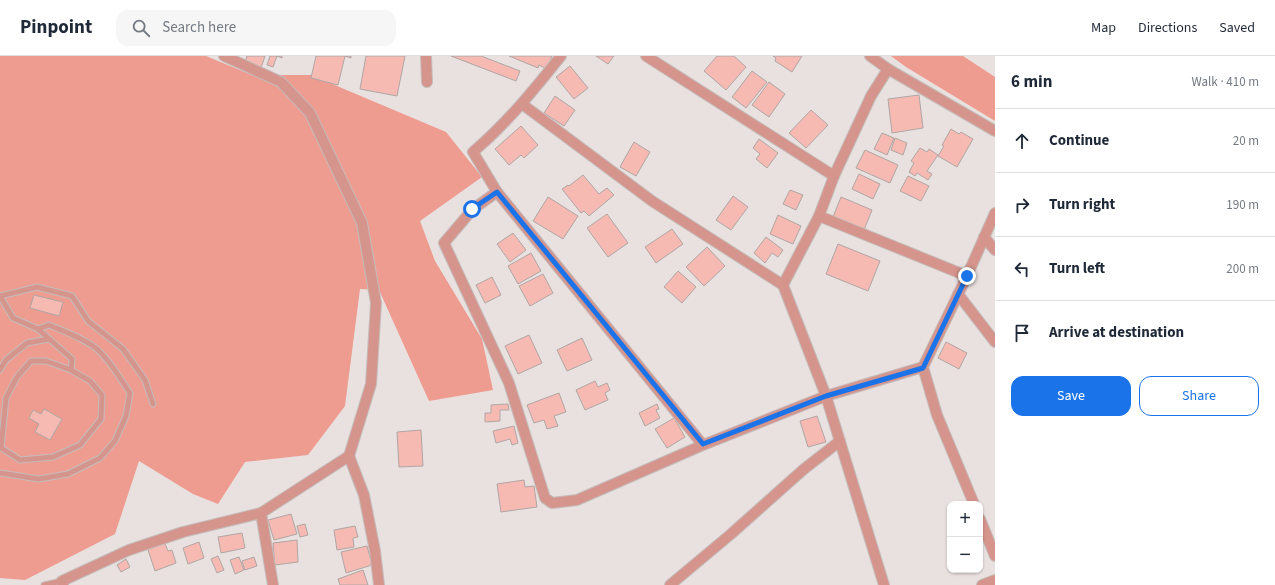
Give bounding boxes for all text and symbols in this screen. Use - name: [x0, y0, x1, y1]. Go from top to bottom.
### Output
- search box: [116, 10, 396, 46]
- text: Pinpoint: [20, 14, 92, 41]
- icon: search: [130, 17, 152, 39]
- text: Search here: [162, 17, 236, 38]
- text: Map: [1091, 18, 1116, 38]
- text: Directions: [1138, 18, 1197, 38]
- text: Saved: [1219, 18, 1255, 38]
- text: 6 min: [1011, 70, 1052, 94]
- text: Walk · 410 m: [1191, 73, 1259, 91]
- icon: ahead: [1011, 130, 1033, 152]
- text: Continue: [1049, 130, 1109, 151]
- text: 20 m: [1233, 132, 1259, 150]
- icon: right: [1011, 194, 1033, 216]
- text: Turn right: [1049, 194, 1115, 215]
- text: 190 m: [1226, 196, 1259, 214]
- route start: [463, 200, 481, 218]
- icon: left: [1011, 258, 1033, 280]
- text: Turn left: [1049, 258, 1105, 279]
- text: 200 m: [1226, 260, 1259, 278]
- route end: [958, 267, 976, 285]
- icon: arrive: [1011, 322, 1033, 344]
- text: Arrive at destination: [1049, 322, 1184, 343]
- button: Save: [1011, 376, 1131, 416]
- button: Share: [1139, 376, 1259, 416]
- map controls: [947, 501, 983, 573]
- button: +: [947, 501, 983, 537]
- button: −: [947, 537, 983, 573]

